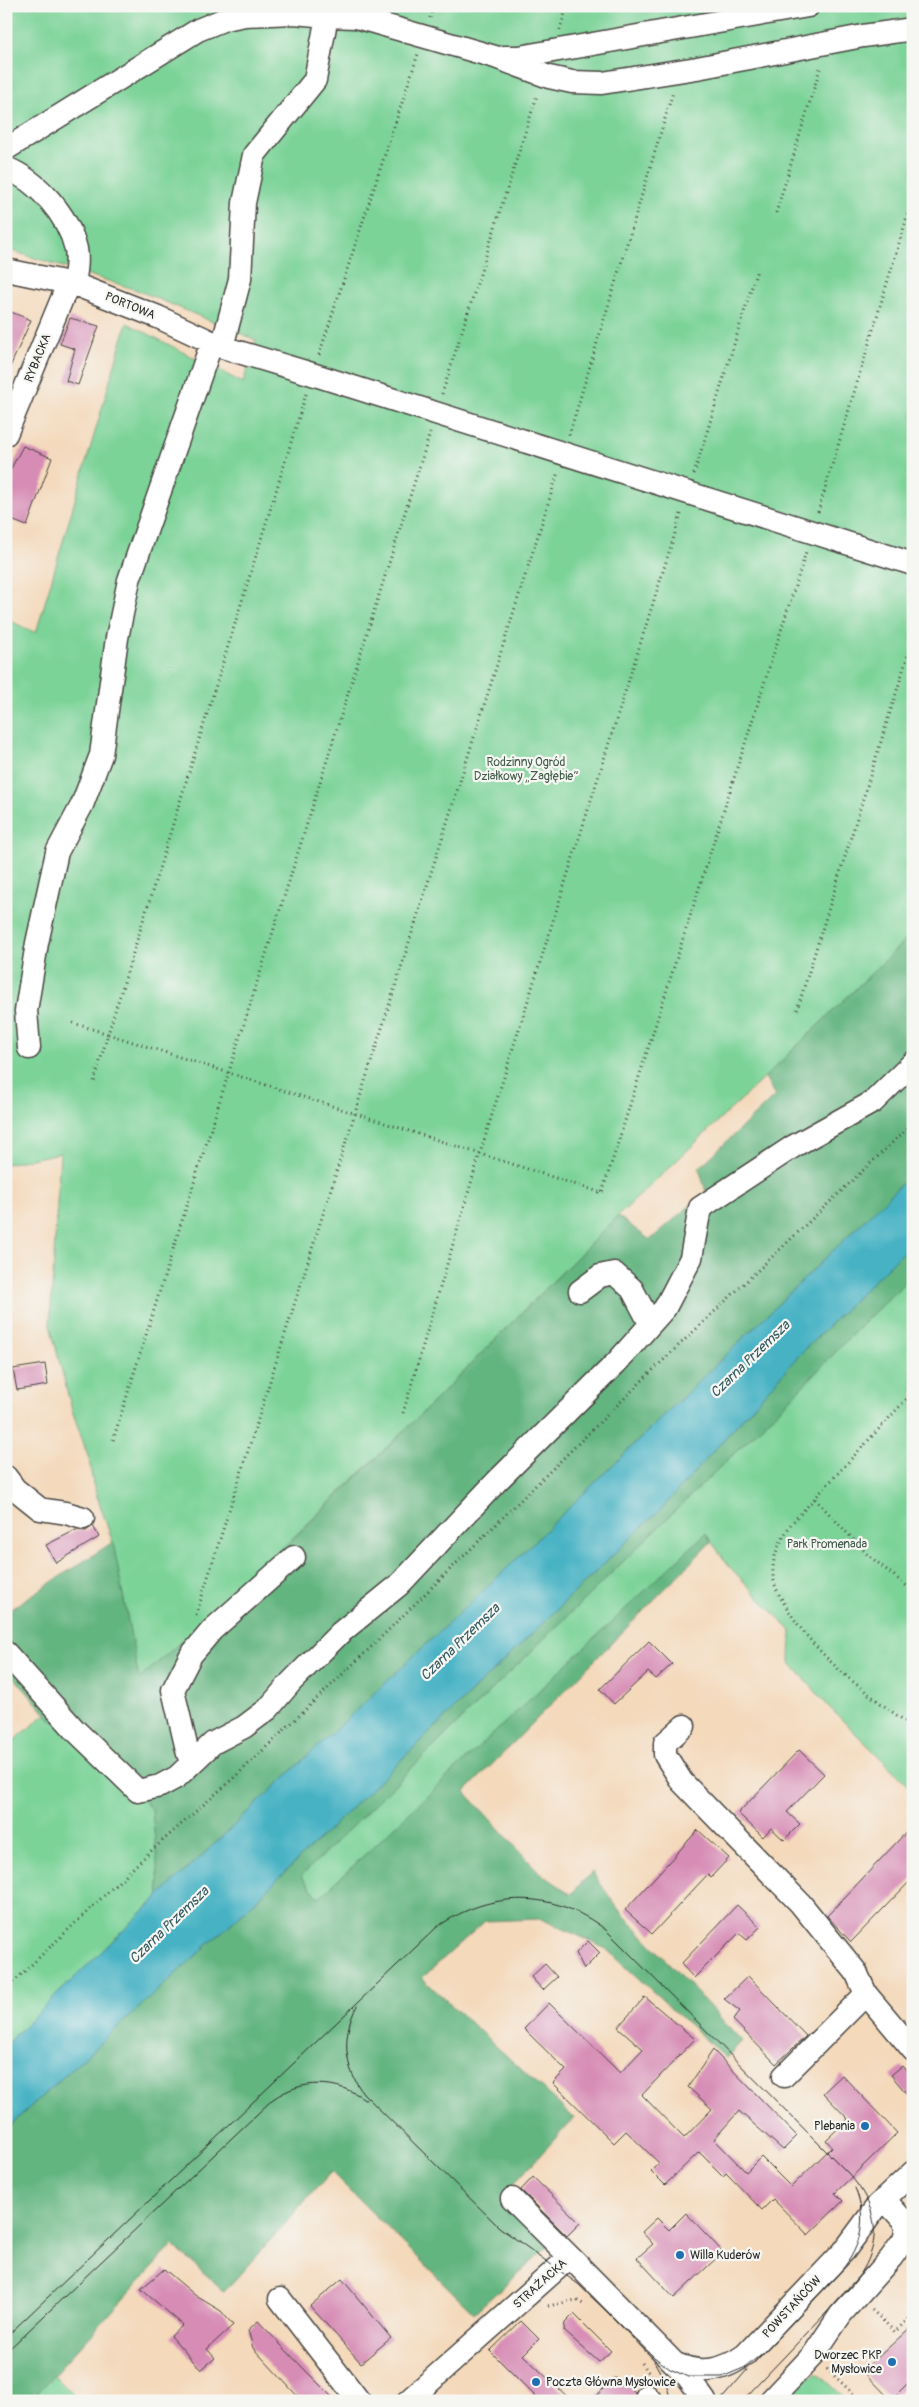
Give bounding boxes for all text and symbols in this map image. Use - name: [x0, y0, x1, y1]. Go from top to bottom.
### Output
- street label: PORTOWA: [103, 289, 157, 323]
- street label: RYBACKA: [22, 331, 55, 384]
- park label: Rodzinny Ogród Działkowy „Zagłębie”: [474, 755, 578, 784]
- water label: Czarna Przemsza: [707, 1316, 794, 1401]
- park label: Park Promenada: [787, 1537, 868, 1552]
- water label: Czarna Przemsza: [417, 1599, 504, 1684]
- water label: Czarna Przemsza: [126, 1882, 213, 1967]
- place label: Plebania: [814, 2119, 855, 2134]
- marker: Plebania: [859, 2120, 871, 2132]
- place label: Willa Kuderów: [690, 2248, 760, 2263]
- marker: Willa Kuderów: [674, 2249, 686, 2261]
- street label: STRAŻACKA: [509, 2255, 570, 2312]
- street label: POWSTAŃCÓW: [759, 2272, 825, 2341]
- place label: Dworzec PKP Mysłowice: [814, 2348, 882, 2377]
- marker: Dworzec PKP Mysłowice: [886, 2356, 898, 2368]
- place label: Poczta Główna Mysłowice: [546, 2375, 676, 2390]
- marker: Poczta Główna Mysłowice: [530, 2376, 542, 2388]

